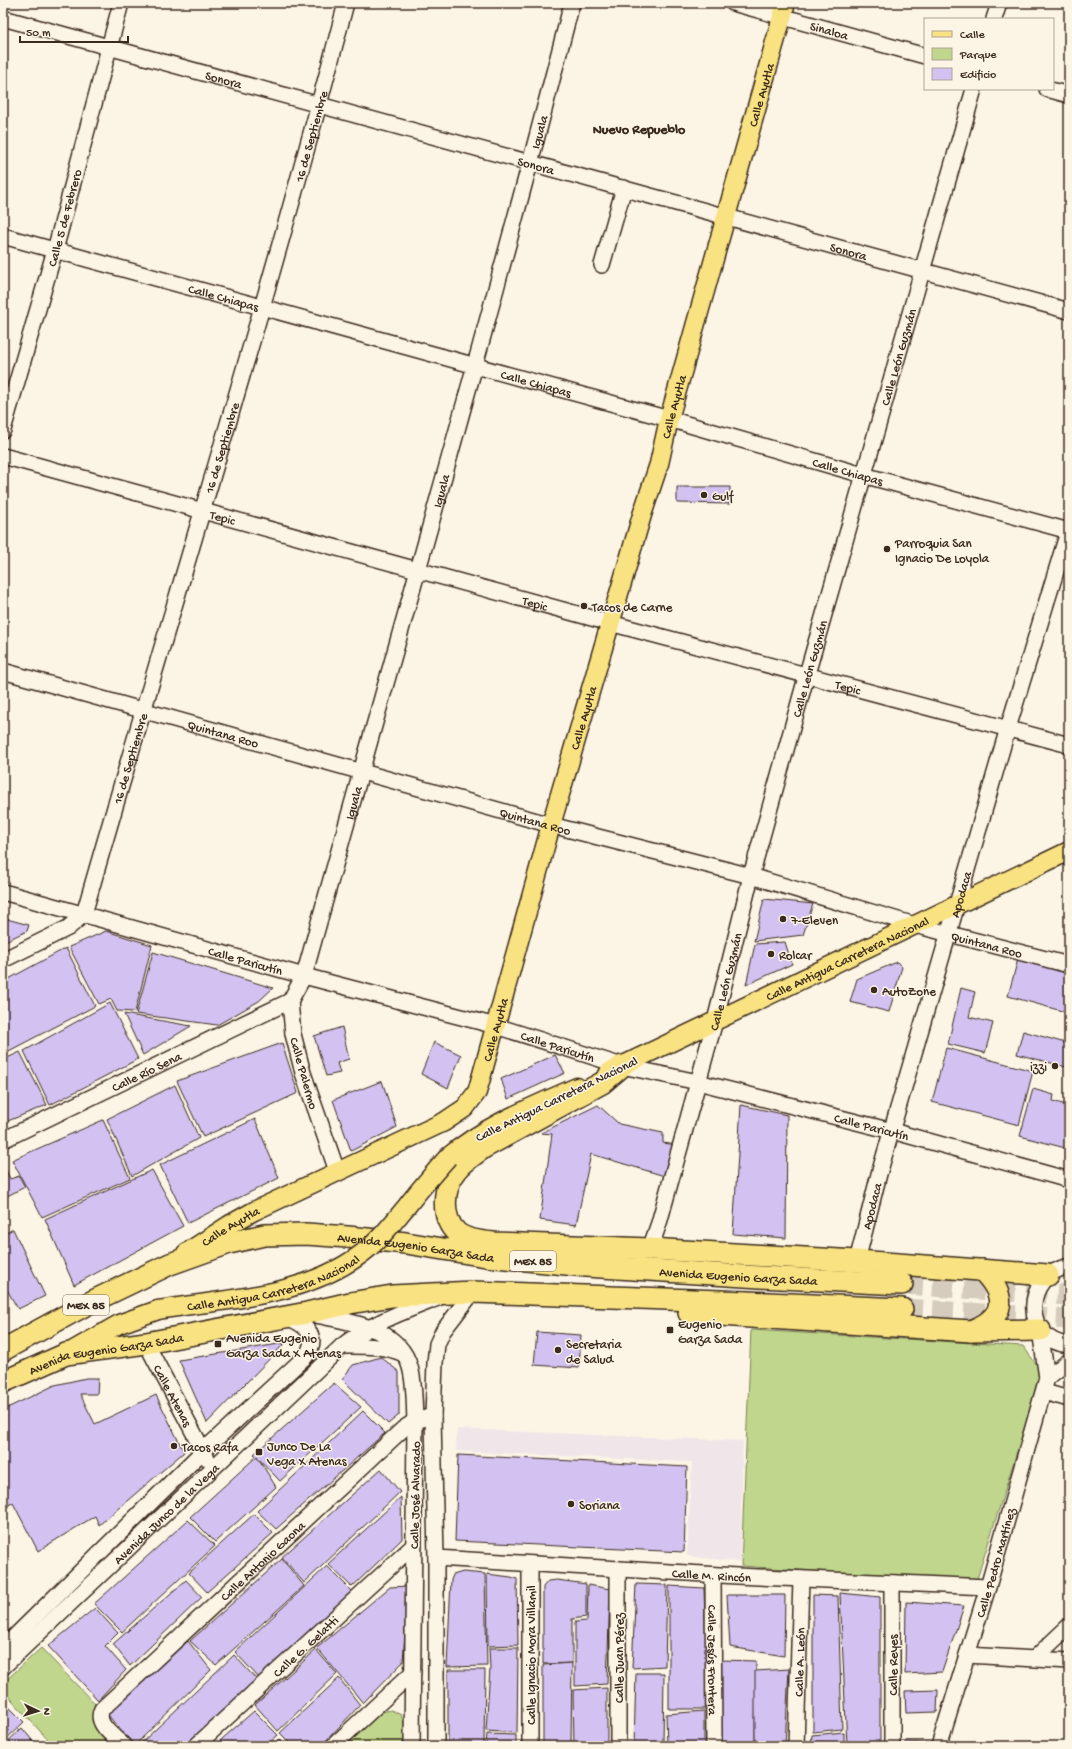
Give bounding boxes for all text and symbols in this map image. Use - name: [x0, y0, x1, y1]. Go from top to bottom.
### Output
- scale bar: [20, 18, 128, 44]
- legend: [924, 18, 1054, 90]
- street label: Sinaloa: [808, 20, 850, 45]
- text: 50 m: [26, 27, 51, 41]
- text: Calle: [960, 29, 985, 43]
- text: Parque: [959, 49, 997, 63]
- street label: Calle Ayutla: [747, 61, 779, 129]
- street label: Sonora: [203, 69, 244, 94]
- text: Edificio: [960, 69, 996, 83]
- street label: 16 de Septiembre: [293, 89, 332, 185]
- street label: Iguala: [529, 113, 553, 151]
- district label: Nuevo Repueblo: [593, 122, 686, 139]
- street label: Sonora: [515, 155, 556, 179]
- street label: Calle 5 de Febrero: [46, 168, 86, 269]
- street label: Sonora: [828, 241, 869, 265]
- street label: Calle Chiapas: [186, 282, 261, 316]
- street label: Calle León Guzmán: [879, 307, 921, 408]
- street label: Calle Chiapas: [499, 368, 574, 402]
- street label: Calle Ayutla: [660, 373, 691, 440]
- street label: 16 de Septiembre: [203, 401, 244, 496]
- street label: Calle Chiapas: [810, 456, 885, 490]
- street label: Iguala: [431, 472, 455, 510]
- marker: Gulf: [699, 490, 709, 500]
- place label: Gulf: [712, 490, 734, 505]
- street label: Tepic: [207, 508, 237, 530]
- place label: Parroquia San Ignacio De Loyola: [894, 537, 990, 567]
- marker: Parroquia San Ignacio De Loyola: [882, 544, 892, 554]
- street label: Tepic: [519, 594, 549, 616]
- marker: Tacos de Carne: [579, 601, 589, 611]
- place label: Tacos de Carne: [591, 601, 673, 616]
- street label: Calle León Guzmán: [790, 618, 832, 719]
- street label: Tepic: [832, 678, 862, 699]
- street label: Calle Ayutla: [569, 684, 602, 752]
- street label: 16 de Septiembre: [111, 711, 152, 807]
- street label: Quintana Roo: [186, 718, 260, 753]
- street label: Iguala: [343, 784, 367, 822]
- street label: Quintana Roo: [497, 806, 572, 840]
- street label: Apodaca: [949, 869, 976, 920]
- street label: Calle Antigua Carretera Nacional: [764, 914, 932, 1005]
- marker: 7-Eleven: [778, 914, 788, 924]
- place label: 7-Eleven: [790, 914, 839, 929]
- street label: Quintana Roo: [949, 930, 1024, 963]
- street label: Calle León Guzmán: [708, 931, 747, 1032]
- street label: Calle Paricutín: [206, 945, 285, 980]
- marker: Rolcar: [766, 949, 776, 959]
- place label: Rolcar: [779, 949, 813, 964]
- marker: AutoZone: [869, 985, 879, 995]
- place label: AutoZone: [882, 985, 936, 1000]
- street label: Calle Ayutla: [481, 996, 513, 1064]
- street label: Calle Paricutín: [519, 1029, 597, 1067]
- street label: Calle Palermo: [285, 1036, 320, 1112]
- street label: Calle Río Sena: [110, 1049, 185, 1096]
- street label: Calle Antigua Carretera Nacional: [474, 1054, 641, 1146]
- place label: izzi: [1030, 1061, 1047, 1076]
- marker: izzi: [1050, 1061, 1060, 1071]
- street label: Calle Paricutín: [832, 1112, 911, 1145]
- street label: Apodaca: [860, 1181, 887, 1231]
- street label: Calle Ayutla: [199, 1204, 263, 1251]
- street label: Avenida Eugenio Garza Sada: [337, 1231, 496, 1267]
- road number: MEX 85: [510, 1251, 556, 1271]
- street label: Calle Antigua Carretera Nacional: [186, 1253, 363, 1316]
- street label: Avenida Eugenio Garza Sada: [659, 1266, 818, 1290]
- road number: MEX 85: [63, 1295, 109, 1315]
- place label: Eugenio Garza Sada: [678, 1318, 743, 1348]
- marker: Eugenio Garza Sada: [665, 1325, 675, 1335]
- street label: Avenida Eugenio Garza Sada: [27, 1331, 185, 1379]
- place label: Avenida Eugenio Garza Sada X Atenas: [226, 1332, 342, 1362]
- place label: Secretaria de Salud: [566, 1338, 622, 1368]
- marker: Avenida Eugenio Garza Sada X Atenas: [213, 1339, 223, 1349]
- marker: Secretaria de Salud: [553, 1345, 563, 1355]
- street label: Calle Atenas: [149, 1363, 194, 1431]
- place label: Junco De La Vega X Atenas: [266, 1440, 348, 1470]
- marker: Tacos Rafa: [169, 1441, 179, 1451]
- place label: Tacos Rafa: [181, 1441, 239, 1456]
- street label: Calle José Alvarado: [408, 1441, 425, 1549]
- marker: Junco De La Vega X Atenas: [254, 1447, 264, 1457]
- street label: Avenida Junco de la Vega: [111, 1461, 224, 1568]
- marker: Soriana: [566, 1499, 576, 1509]
- place label: Soriana: [579, 1499, 621, 1514]
- street label: Calle Pedro Martínez: [974, 1505, 1020, 1620]
- street label: Calle Antonio Gaona: [218, 1519, 310, 1605]
- street label: Calle M. Rincón: [671, 1567, 752, 1587]
- street label: Calle Ignacio Mora Villamil: [525, 1585, 540, 1725]
- street label: Calle Jesús Frontera: [703, 1605, 719, 1716]
- street label: Calle Juan Pérez: [613, 1612, 628, 1703]
- street label: Calle G. Gelatti: [271, 1614, 342, 1681]
- street label: Calle A. León: [792, 1627, 810, 1697]
- street label: Calle Reyes: [887, 1633, 902, 1696]
- north arrow: [18, 1691, 58, 1731]
- text: N: [40, 1708, 52, 1716]

